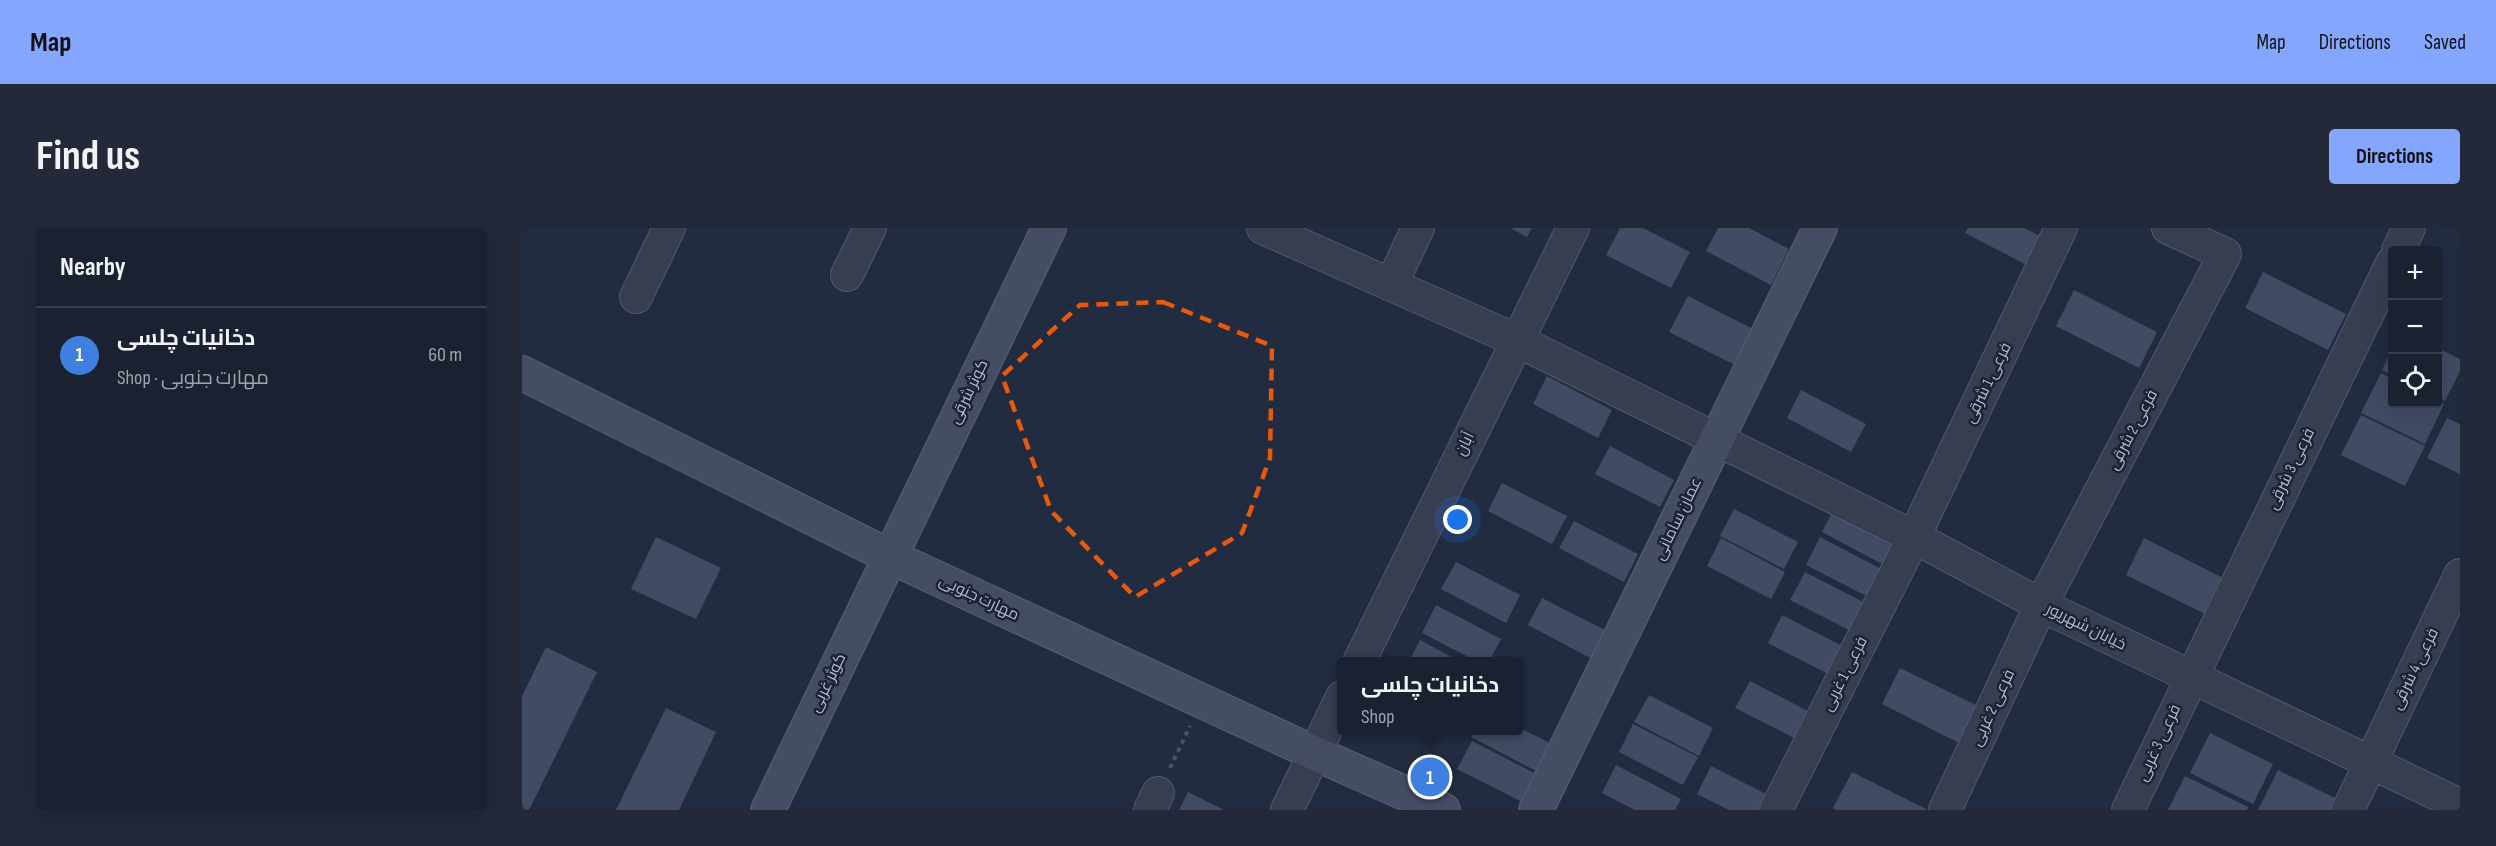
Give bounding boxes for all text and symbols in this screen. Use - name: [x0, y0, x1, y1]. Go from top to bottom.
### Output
- text: Map: [30, 26, 71, 59]
- text: Map: [2256, 30, 2286, 55]
- text: Directions: [2319, 30, 2391, 55]
- text: Saved: [2424, 30, 2466, 55]
- button: Directions: [2329, 129, 2460, 184]
- text: Find us: [36, 131, 140, 182]
- map controls: [2388, 246, 2442, 408]
- button: +: [2388, 246, 2442, 300]
- text: Nearby: [60, 252, 126, 283]
- button: −: [2388, 300, 2442, 354]
- text: دخانیات چلسی: [117, 325, 255, 352]
- street label: فرعی 1 شرقی: [1960, 340, 2016, 426]
- text: 1: [76, 343, 83, 367]
- text: 60 m: [428, 343, 462, 367]
- button: locate: [2388, 354, 2442, 408]
- street label: کوثر شرقی: [945, 357, 993, 427]
- text: Shop · مهارت جنوبی: [117, 366, 269, 390]
- street label: فرعی 2 شرقی: [2104, 387, 2162, 473]
- street label: فرعی 3 شرقی: [2263, 425, 2319, 513]
- street label: آبان: [1451, 428, 1479, 459]
- street label: عمان سامانی: [1650, 475, 1706, 563]
- your location: [1443, 505, 1472, 534]
- street label: مهارت جنوبی: [936, 571, 1022, 625]
- street label: خیابان شهریور: [2042, 599, 2129, 655]
- street label: فرعی 4 شرقی: [2387, 625, 2443, 713]
- street label: فرعی 1 غربی: [1818, 633, 1872, 715]
- street label: کوثر غربی: [806, 650, 850, 716]
- popup: [1337, 657, 1523, 735]
- street label: فرعی 2 غربی: [1967, 667, 2019, 749]
- text: دخانیات چلسی: [1361, 672, 1499, 699]
- street label: فرعی 3 غربی: [2133, 702, 2185, 784]
- text: Shop: [1361, 705, 1395, 729]
- pin: 1: [1410, 754, 1450, 800]

